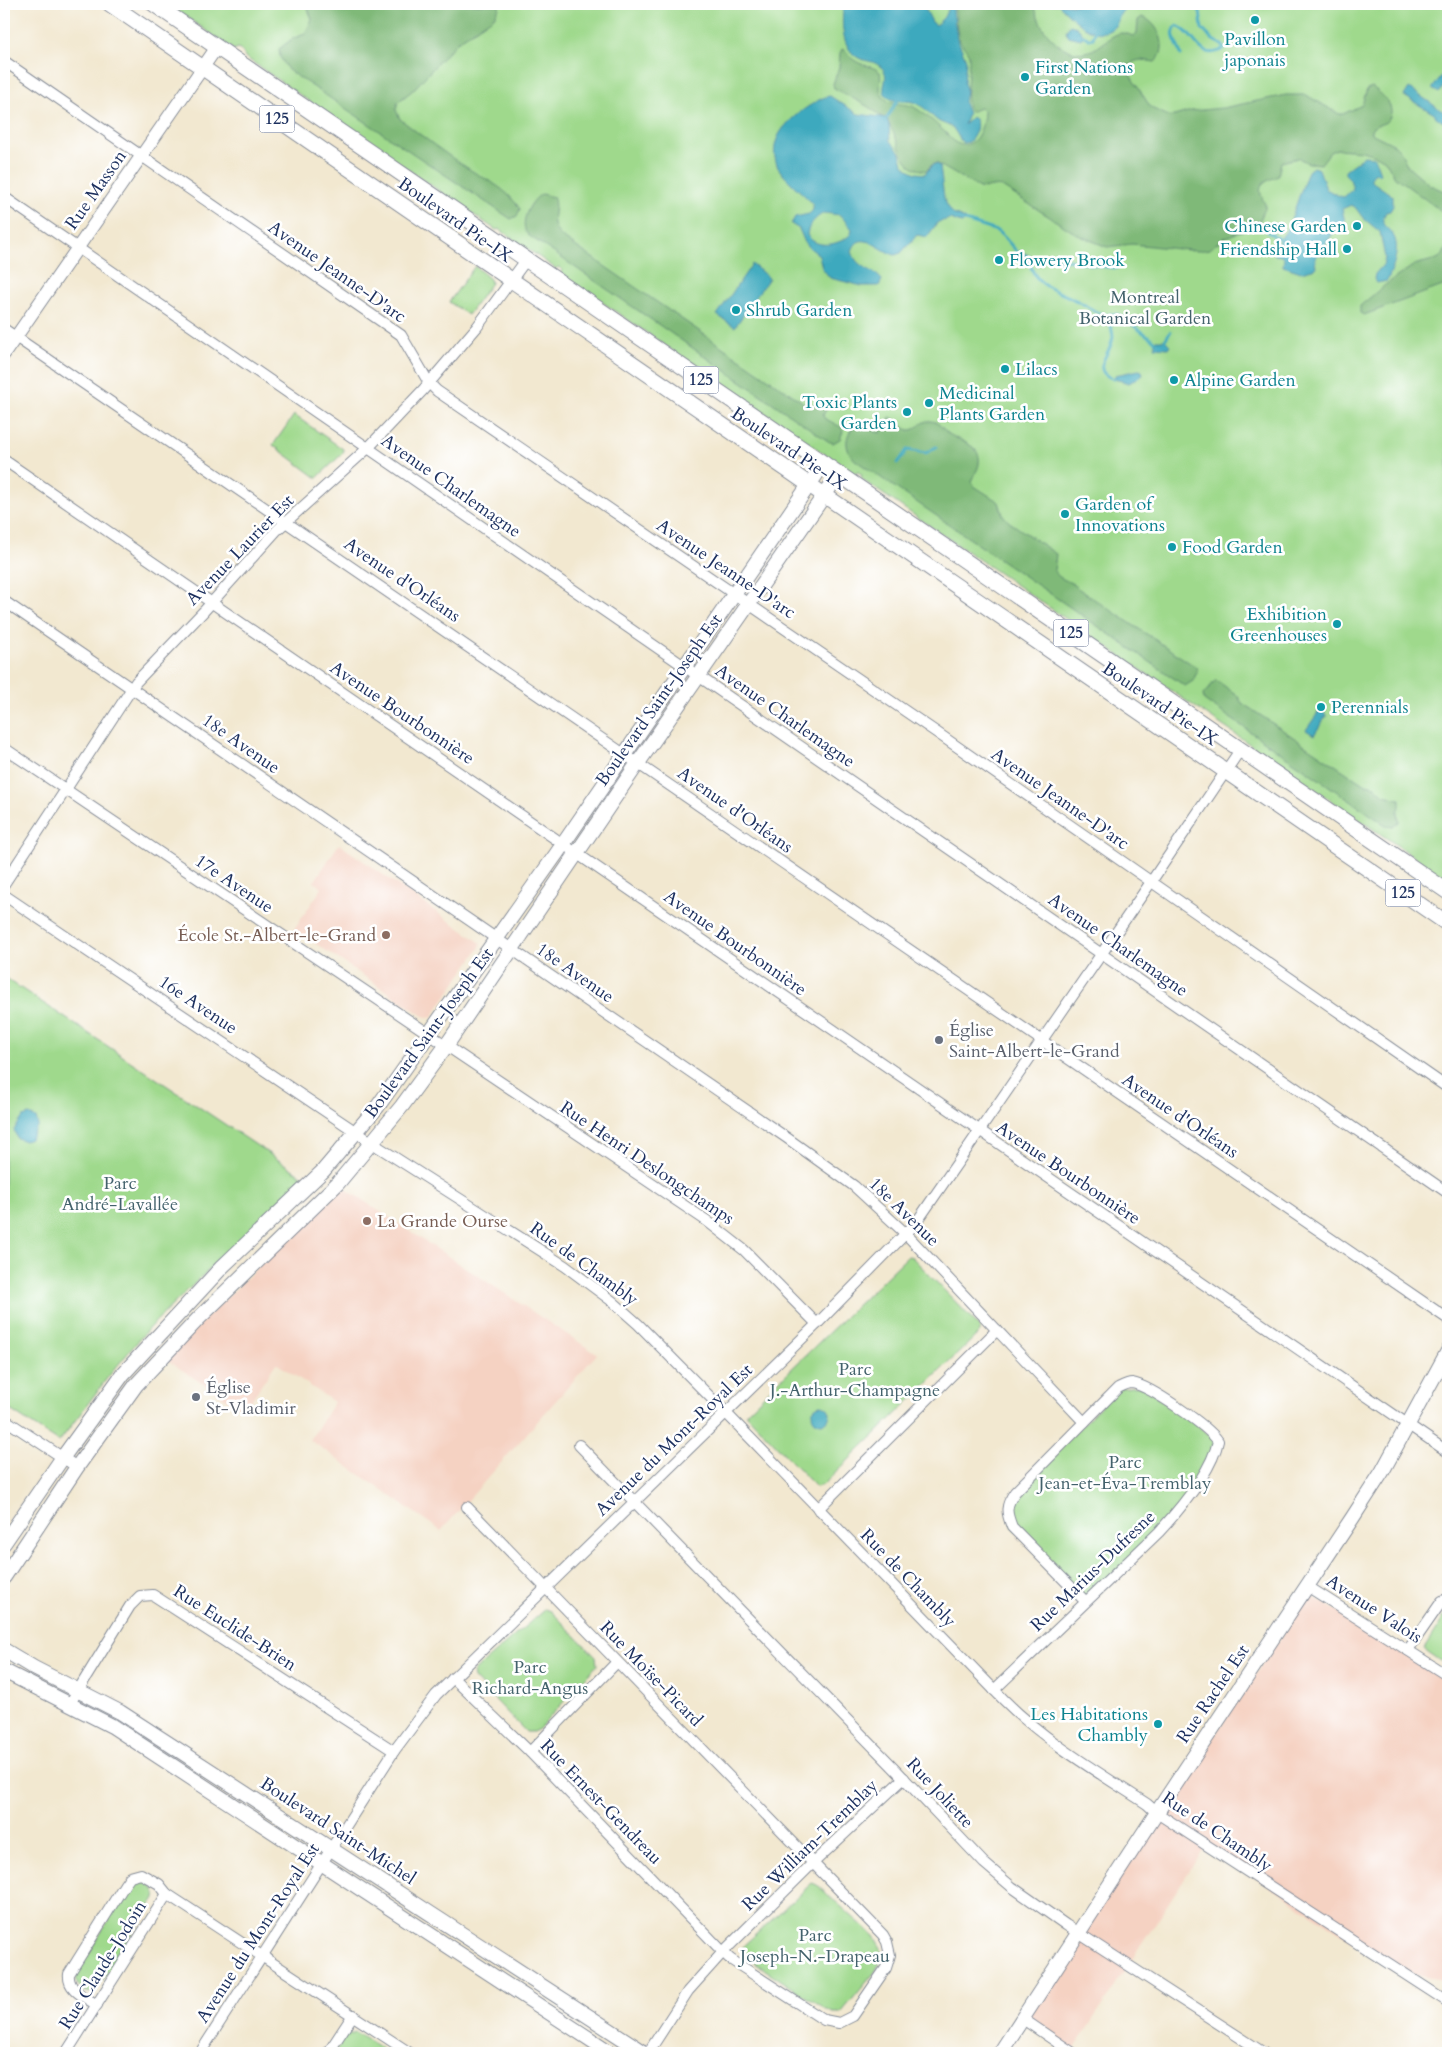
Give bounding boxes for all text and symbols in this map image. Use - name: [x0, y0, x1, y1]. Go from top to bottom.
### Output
- marker: Pavillon japonais: [1249, 14, 1261, 26]
- place label: Pavillon japonais: [1221, 27, 1287, 73]
- place label: First Nations Garden: [1035, 55, 1133, 101]
- marker: First Nations Garden: [1019, 71, 1031, 83]
- road number: 125: [260, 106, 294, 132]
- street label: Rue Masson: [59, 144, 133, 235]
- street label: Boulevard Pie-IX: [393, 171, 518, 269]
- place label: Chinese Garden: [1224, 214, 1348, 239]
- street label: Avenue Jeanne-D'arc: [263, 215, 411, 329]
- marker: Chinese Garden: [1351, 220, 1363, 232]
- place label: Friendship Hall: [1220, 237, 1337, 262]
- marker: Friendship Hall: [1341, 243, 1353, 255]
- place label: Flowery Brook: [1009, 248, 1125, 273]
- marker: Flowery Brook: [993, 254, 1005, 266]
- park label: Montreal Botanical Garden: [1079, 285, 1212, 331]
- place label: Shrub Garden: [746, 298, 853, 323]
- marker: Shrub Garden: [730, 304, 742, 316]
- place label: Lilacs: [1015, 357, 1058, 382]
- marker: Lilacs: [999, 363, 1011, 375]
- road number: 125: [684, 366, 718, 394]
- place label: Alpine Garden: [1184, 368, 1297, 393]
- marker: Alpine Garden: [1168, 374, 1180, 386]
- place label: Medicinal Plants Garden: [939, 381, 1046, 427]
- place label: Toxic Plants Garden: [802, 390, 898, 436]
- marker: Medicinal Plants Garden: [923, 397, 935, 409]
- street label: Boulevard Pie-IX: [726, 401, 853, 497]
- marker: Toxic Plants Garden: [901, 406, 913, 418]
- street label: Avenue Charlemagne: [376, 428, 526, 544]
- street label: Avenue Laurier Est: [180, 489, 300, 611]
- place label: Garden of Innovations: [1075, 492, 1165, 538]
- marker: Garden of Innovations: [1059, 508, 1071, 520]
- street label: Avenue Jeanne-D'arc: [651, 513, 801, 625]
- street label: Avenue d'Orléans: [339, 532, 465, 628]
- place label: Food Garden: [1182, 535, 1283, 560]
- marker: Food Garden: [1166, 541, 1178, 553]
- place label: Exhibition Greenhouses: [1230, 602, 1328, 648]
- street label: Boulevard Saint-Joseph Est: [590, 608, 728, 791]
- marker: Exhibition Greenhouses: [1331, 618, 1343, 630]
- road number: 125: [1054, 620, 1088, 646]
- street label: Avenue Bourbonnière: [325, 655, 479, 771]
- street label: Boulevard Pie-IX: [1097, 656, 1224, 752]
- street label: Avenue Charlemagne: [710, 658, 860, 774]
- place label: Perennials: [1331, 695, 1408, 720]
- marker: Perennials: [1315, 701, 1327, 713]
- street label: 18e Avenue: [197, 708, 285, 780]
- street label: Avenue Jeanne-D'arc: [986, 742, 1134, 856]
- street label: Avenue d'Orléans: [672, 761, 798, 859]
- street label: 17e Avenue: [190, 849, 278, 919]
- road number: 125: [1386, 880, 1420, 906]
- street label: Avenue Bourbonnière: [658, 884, 812, 1002]
- street label: Avenue Charlemagne: [1043, 887, 1193, 1003]
- place label: École St.-Albert-le-Grand: [177, 923, 376, 948]
- marker: École St.-Albert-le-Grand: [380, 929, 392, 941]
- street label: 18e Avenue: [531, 937, 619, 1009]
- street label: Boulevard Saint-Joseph Est: [359, 942, 500, 1123]
- street label: 16e Avenue: [154, 970, 242, 1040]
- place label: Église Saint-Albert-le-Grand: [949, 1018, 1120, 1064]
- marker: Église Saint-Albert-le-Grand: [933, 1034, 945, 1046]
- street label: Avenue d'Orléans: [1117, 1068, 1243, 1164]
- street label: Rue Henri Deslongchamps: [555, 1095, 739, 1231]
- street label: Avenue Bourbonnière: [991, 1115, 1145, 1231]
- park label: Parc André-Lavallée: [62, 1171, 178, 1217]
- street label: 18e Avenue: [863, 1172, 945, 1252]
- place label: La Grande Ourse: [377, 1209, 508, 1234]
- marker: La Grande Ourse: [361, 1215, 373, 1227]
- street label: Rue de Chambly: [525, 1216, 644, 1312]
- park label: Parc J.-Arthur-Champagne: [767, 1357, 940, 1403]
- street label: Avenue du Mont-Royal Est: [590, 1358, 758, 1522]
- place label: Église St-Vladimir: [206, 1375, 296, 1421]
- marker: Église St-Vladimir: [190, 1391, 202, 1403]
- park label: Parc Jean-et-Éva-Tremblay: [1036, 1450, 1212, 1496]
- street label: Rue Marius-Dufresne: [1025, 1505, 1161, 1637]
- street label: Rue de Chambly: [854, 1523, 962, 1633]
- street label: Avenue Valois: [1321, 1569, 1427, 1649]
- street label: Rue Euclide-Brien: [169, 1579, 302, 1678]
- street label: Rue Moïse-Picard: [594, 1616, 708, 1733]
- street label: Rue Rachel Est: [1171, 1639, 1255, 1748]
- park label: Parc Richard-Angus: [472, 1655, 588, 1701]
- place label: Les Habitations Chambly: [1030, 1702, 1148, 1748]
- marker: Les Habitations Chambly: [1152, 1718, 1164, 1730]
- street label: Rue Ernest-Gendreau: [534, 1734, 668, 1870]
- street label: Rue Joliette: [901, 1752, 979, 1834]
- street label: Boulevard Saint-Michel: [255, 1771, 421, 1891]
- street label: Rue William-Tremblay: [736, 1773, 884, 1917]
- street label: Rue de Chambly: [1157, 1786, 1278, 1879]
- street label: Avenue du Mont-Royal Est: [190, 1838, 326, 2028]
- street label: Rue Claude-Jodoin: [53, 1895, 153, 2034]
- park label: Parc Joseph-N.-Drapeau: [737, 1923, 890, 1969]

